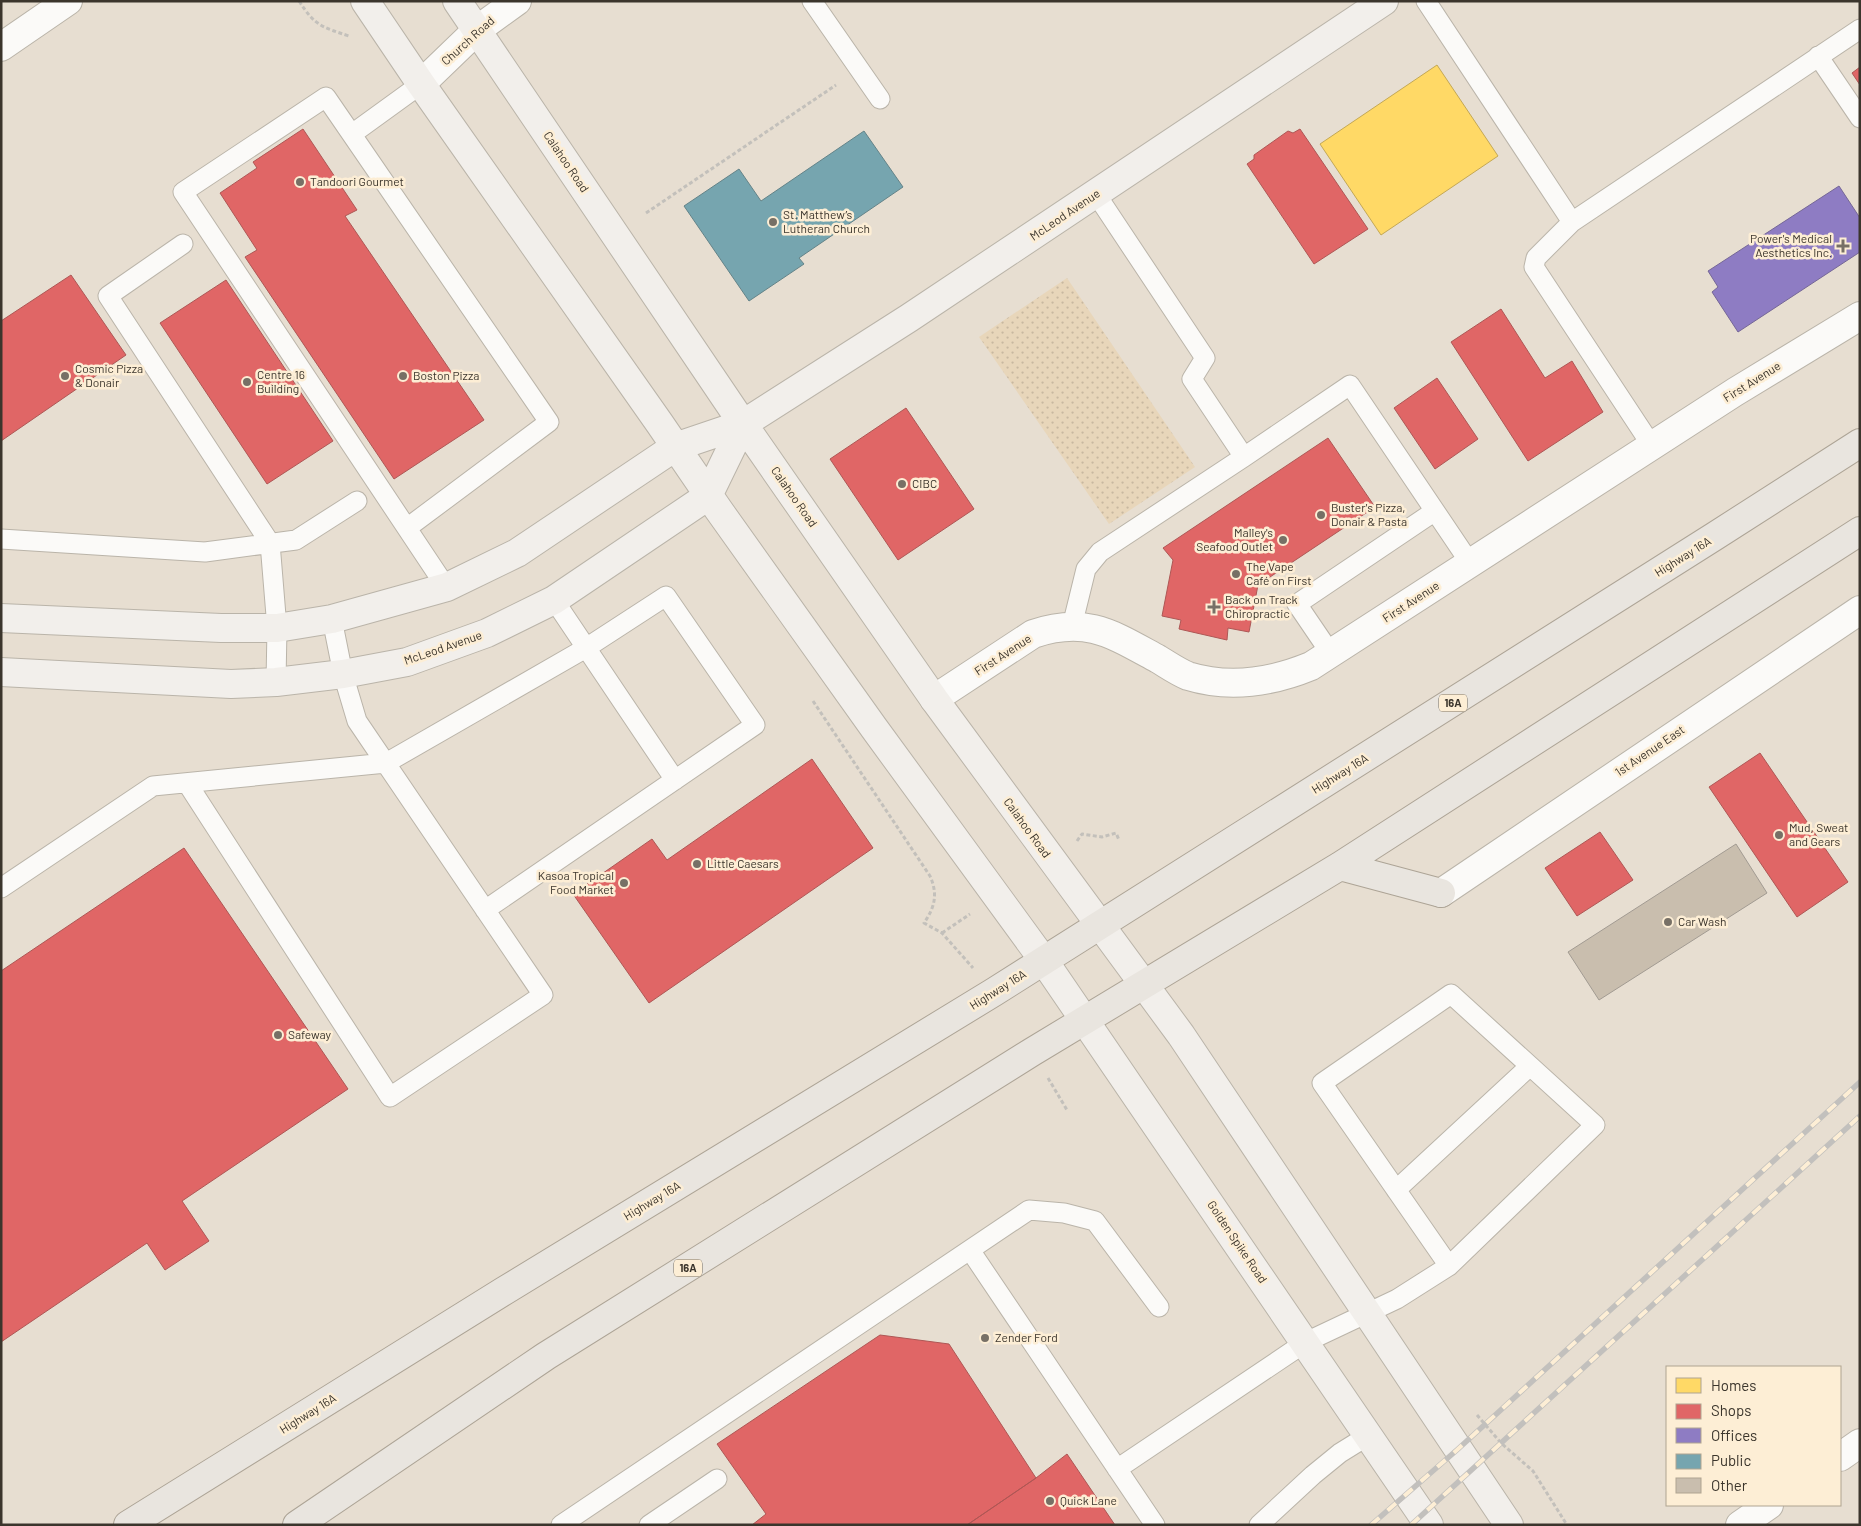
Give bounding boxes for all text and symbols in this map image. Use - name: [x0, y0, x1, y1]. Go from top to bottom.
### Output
- street label: Church Road: [438, 13, 497, 68]
- street label: Calahoo Road: [541, 128, 592, 195]
- place label: Tandoori Gourmet: [310, 174, 404, 188]
- marker: Tandoori Gourmet: [294, 176, 306, 188]
- street label: McLeod Avenue: [1027, 186, 1102, 243]
- place label: St. Matthew’s Lutheran Church: [783, 207, 870, 235]
- marker: St. Matthew’s Lutheran Church: [767, 216, 779, 228]
- place label: Power's Medical Aesthetics Inc.: [1750, 231, 1832, 259]
- marker: Power's Medical Aesthetics Inc.: [1836, 239, 1850, 253]
- street label: First Avenue: [1720, 358, 1783, 404]
- place label: Cosmic Pizza & Donair: [75, 361, 143, 389]
- place label: Centre 16 Building: [257, 367, 305, 395]
- place label: Boston Pizza: [413, 368, 479, 382]
- marker: Cosmic Pizza & Donair: [59, 370, 71, 382]
- marker: Boston Pizza: [397, 370, 409, 382]
- marker: Centre 16 Building: [241, 376, 253, 388]
- street label: Calahoo Road: [769, 463, 821, 529]
- place label: CIBC: [912, 476, 937, 490]
- marker: CIBC: [896, 478, 908, 490]
- place label: Buster's Pizza, Donair & Pasta: [1331, 500, 1407, 528]
- marker: Buster's Pizza, Donair & Pasta: [1315, 509, 1327, 521]
- place label: Malley's Seafood Outlet: [1196, 525, 1273, 553]
- street label: Highway 16A: [1652, 533, 1713, 579]
- marker: Malley's Seafood Outlet: [1277, 534, 1289, 546]
- place label: The Vape Café on First: [1246, 559, 1312, 587]
- marker: The Vape Café on First: [1230, 568, 1242, 580]
- street label: First Avenue: [1379, 578, 1441, 625]
- place label: Back on Track Chiropractic: [1225, 592, 1298, 620]
- marker: Back on Track Chiropractic: [1207, 600, 1221, 614]
- street label: McLeod Avenue: [402, 627, 484, 667]
- street label: First Avenue: [971, 631, 1033, 678]
- road number: 16A: [1439, 694, 1467, 711]
- street label: 1st Avenue East: [1612, 722, 1687, 779]
- street label: Highway 16A: [1309, 750, 1370, 796]
- street label: Calahoo Road: [1001, 795, 1054, 860]
- place label: Mud, Sweat and Gears: [1789, 820, 1848, 848]
- marker: Mud, Sweat and Gears: [1773, 829, 1785, 841]
- place label: Little Caesars: [707, 856, 779, 870]
- marker: Little Caesars: [691, 858, 703, 870]
- place label: Kasoa Tropical Food Market: [538, 868, 614, 896]
- marker: Kasoa Tropical Food Market: [618, 877, 630, 889]
- place label: Car Wash: [1678, 914, 1726, 928]
- marker: Car Wash: [1662, 916, 1674, 928]
- street label: Highway 16A: [967, 966, 1028, 1012]
- place label: Safeway: [288, 1027, 332, 1041]
- marker: Safeway: [272, 1029, 284, 1041]
- street label: Highway 16A: [621, 1178, 682, 1223]
- street label: Golden Spike Road: [1205, 1198, 1271, 1285]
- road number: 16A: [674, 1260, 702, 1276]
- place label: Zender Ford: [995, 1330, 1058, 1344]
- marker: Zender Ford: [979, 1332, 991, 1344]
- legend: [1666, 1366, 1841, 1506]
- text: Homes: [1711, 1376, 1756, 1394]
- street label: Highway 16A: [277, 1390, 338, 1436]
- text: Shops: [1711, 1401, 1751, 1419]
- text: Offices: [1711, 1426, 1757, 1444]
- text: Public: [1711, 1451, 1751, 1469]
- text: Other: [1711, 1476, 1748, 1494]
- place label: Quick Lane: [1060, 1493, 1117, 1507]
- marker: Quick Lane: [1044, 1495, 1056, 1507]

